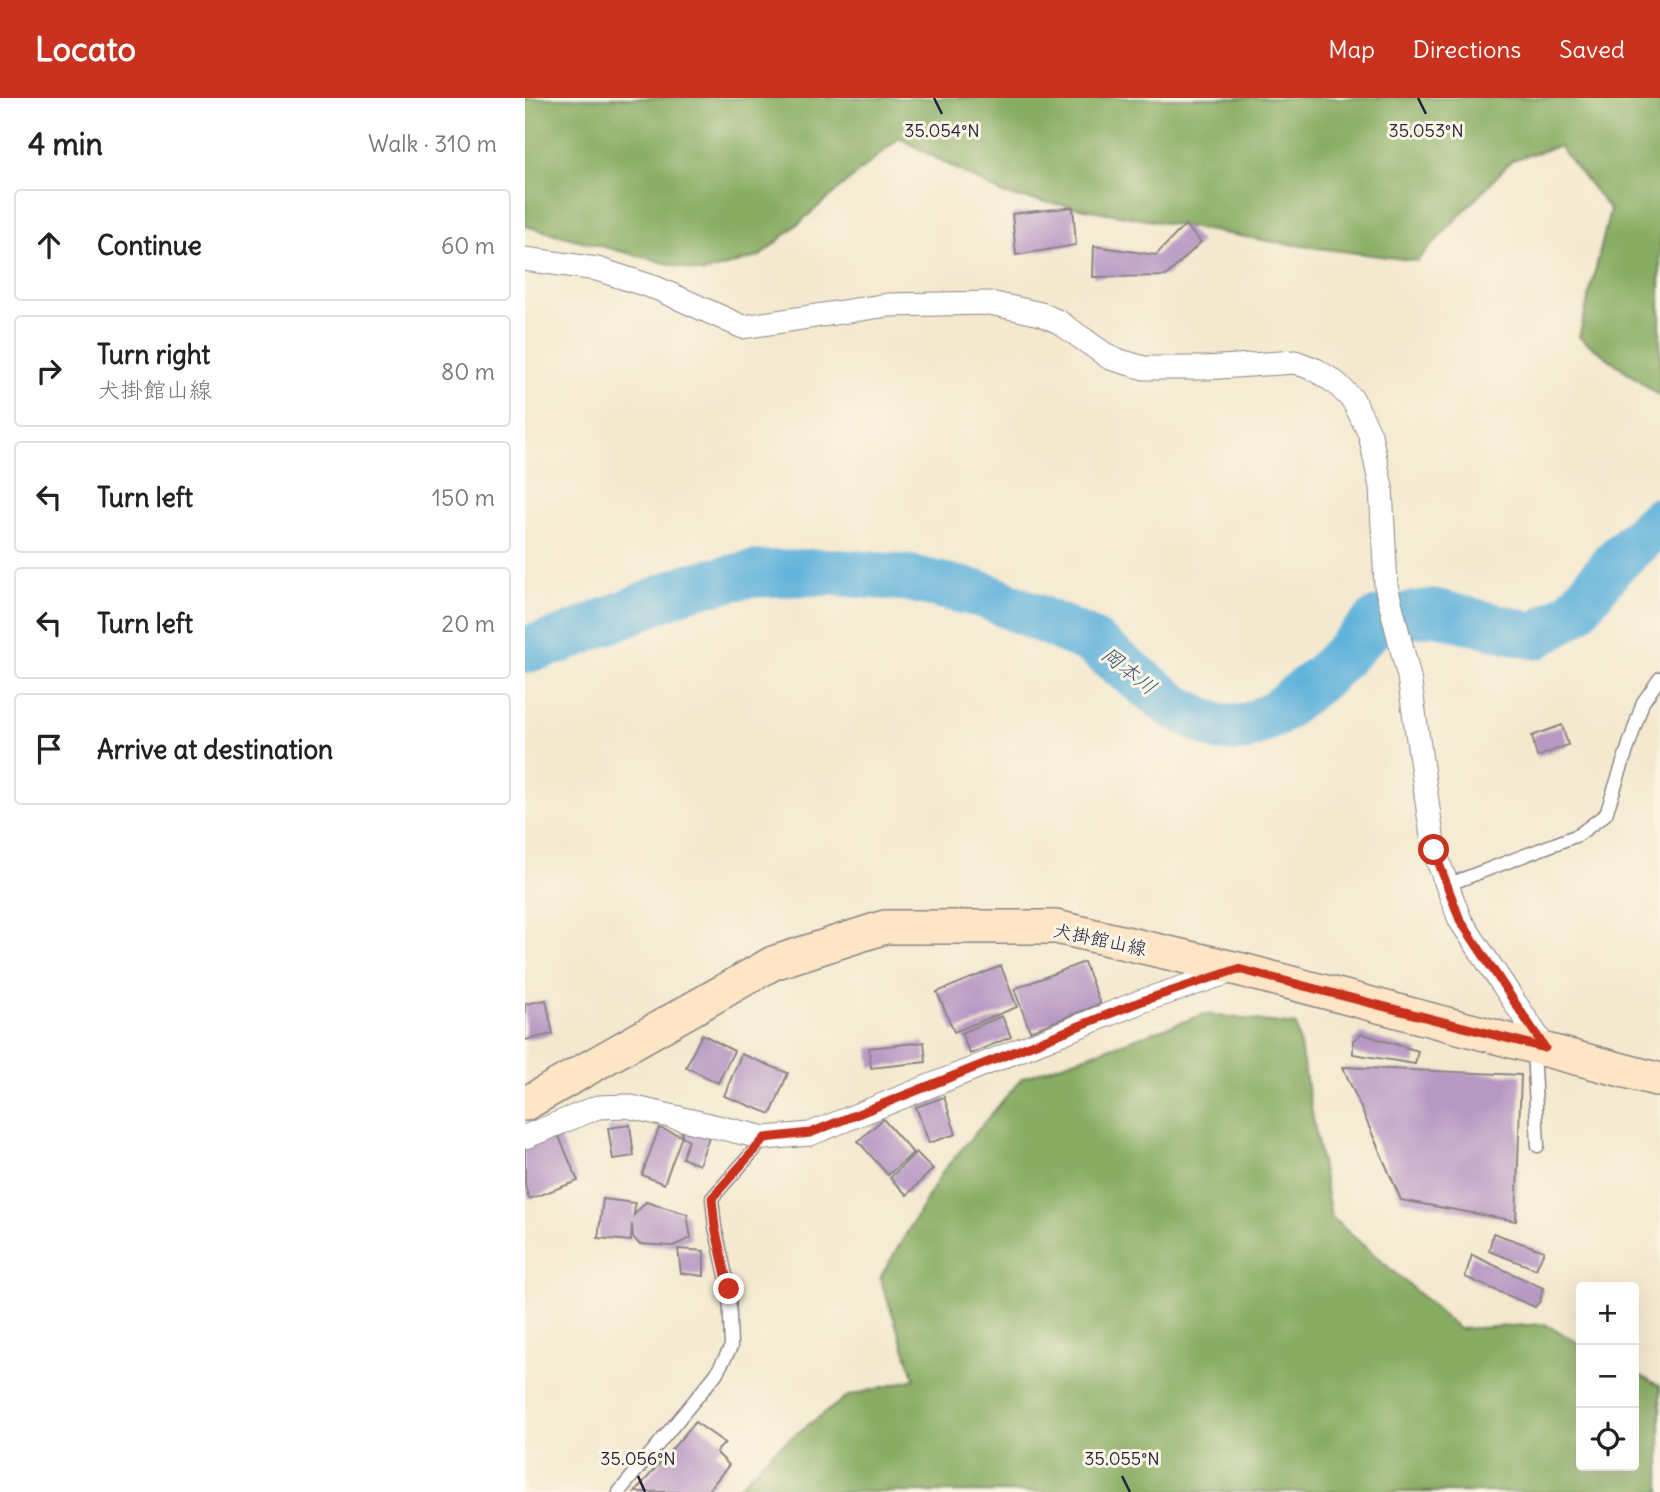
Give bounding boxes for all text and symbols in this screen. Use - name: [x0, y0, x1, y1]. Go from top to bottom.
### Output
- text: Locato: [35, 28, 136, 70]
- text: Map: [1328, 34, 1375, 64]
- text: Directions: [1413, 34, 1521, 64]
- text: Saved: [1559, 34, 1625, 64]
- text: 35.054°N: [904, 119, 980, 142]
- text: 35.053°N: [1388, 119, 1464, 142]
- text: 4 min: [28, 125, 103, 163]
- text: Walk · 310 m: [368, 129, 497, 158]
- icon: ahead: [30, 226, 68, 264]
- text: Continue: [97, 229, 202, 262]
- text: 60 m: [441, 231, 495, 260]
- text: Turn right: [97, 338, 210, 371]
- icon: right: [30, 352, 68, 390]
- text: 80 m: [441, 357, 495, 386]
- text: 犬掛館山線: [97, 375, 212, 404]
- icon: left: [30, 478, 68, 516]
- text: Turn left: [97, 481, 193, 514]
- text: 150 m: [432, 483, 495, 512]
- icon: left: [30, 604, 68, 642]
- text: Turn left: [97, 607, 193, 640]
- text: 20 m: [442, 609, 495, 638]
- water label: 岡本川: [1096, 641, 1162, 701]
- icon: arrive: [30, 730, 68, 768]
- text: Arrive at destination: [97, 733, 333, 766]
- route start: [1418, 834, 1449, 865]
- street label: 犬掛館山線: [1051, 917, 1149, 961]
- route end: [713, 1273, 744, 1304]
- map controls: [1576, 1282, 1639, 1471]
- button: +: [1576, 1282, 1639, 1345]
- button: −: [1576, 1345, 1639, 1408]
- button: locate: [1576, 1408, 1639, 1471]
- text: 35.056°N: [600, 1447, 676, 1470]
- text: 35.055°N: [1084, 1447, 1160, 1470]

